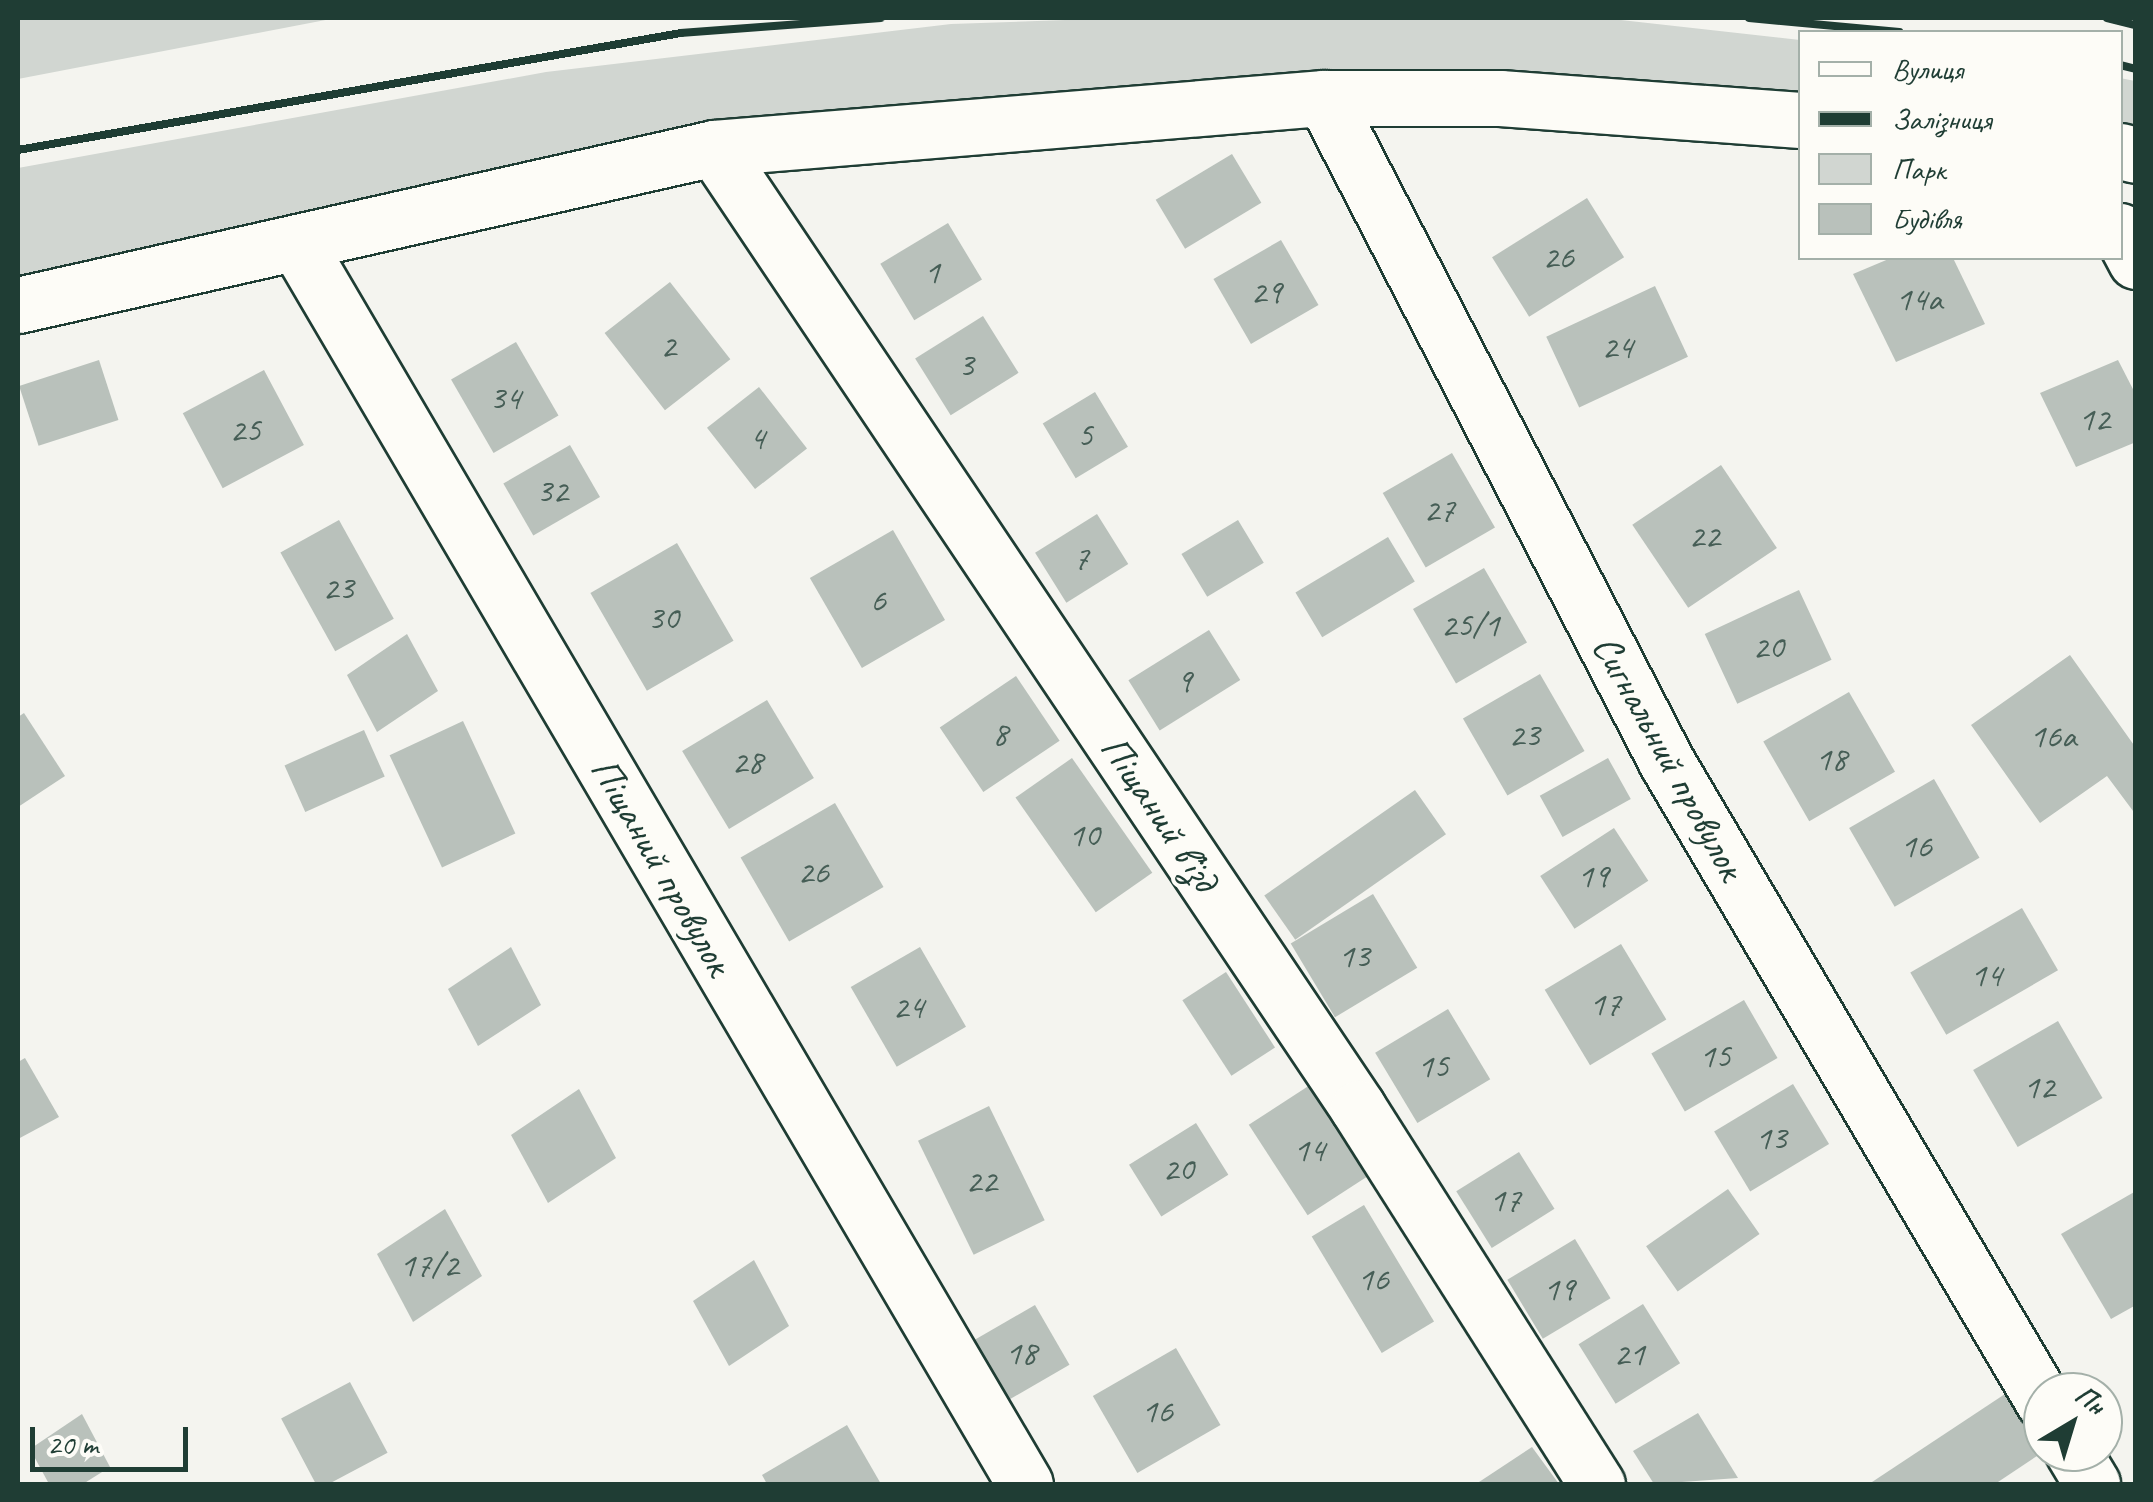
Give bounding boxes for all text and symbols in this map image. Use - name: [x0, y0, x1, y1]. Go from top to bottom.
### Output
- legend: [1798, 30, 2123, 260]
- text: Вулиця: [1892, 50, 1963, 88]
- text: Залізниця: [1892, 100, 1991, 138]
- text: Парк: [1892, 150, 1946, 188]
- text: Будівля: [1892, 200, 1962, 238]
- house number: 26: [1542, 236, 1574, 278]
- house number: 1: [924, 251, 940, 293]
- house number: 29: [1250, 271, 1282, 313]
- house number: 14а: [1896, 278, 1942, 320]
- house number: 2: [660, 325, 676, 367]
- house number: 24: [1601, 326, 1633, 368]
- house number: 3: [958, 344, 974, 386]
- house number: 34: [489, 377, 521, 419]
- house number: 12: [2078, 398, 2110, 440]
- house number: 25: [229, 409, 261, 451]
- house number: 5: [1077, 414, 1093, 456]
- house number: 4: [749, 417, 765, 459]
- house number: 32: [536, 470, 568, 512]
- house number: 27: [1423, 489, 1455, 531]
- house number: 22: [1688, 515, 1720, 557]
- house number: 7: [1073, 537, 1089, 579]
- house number: 23: [322, 567, 354, 609]
- house number: 6: [870, 579, 886, 621]
- house number: 30: [647, 597, 679, 639]
- house number: 25/1: [1441, 604, 1499, 646]
- street label: Сигнальний провулок: [1582, 626, 1756, 888]
- house number: 20: [1752, 626, 1784, 668]
- house number: 9: [1176, 660, 1192, 702]
- house number: 8: [992, 713, 1008, 755]
- house number: 23: [1508, 714, 1540, 756]
- house number: 16а: [2030, 715, 2076, 757]
- street label: Піщаний в’їзд: [1090, 726, 1230, 900]
- house number: 18: [1815, 738, 1847, 780]
- house number: 28: [731, 741, 763, 783]
- street label: Піщаний провулок: [581, 749, 743, 983]
- house number: 10: [1068, 814, 1100, 856]
- house number: 16: [1900, 825, 1932, 867]
- house number: 26: [797, 851, 829, 893]
- house number: 19: [1577, 855, 1609, 897]
- house number: 13: [1338, 935, 1370, 977]
- house number: 14: [1970, 954, 2002, 996]
- house number: 17: [1589, 983, 1621, 1025]
- house number: 24: [892, 986, 924, 1028]
- house number: 15: [1699, 1035, 1731, 1077]
- house number: 15: [1417, 1045, 1449, 1087]
- house number: 12: [2023, 1066, 2055, 1108]
- house number: 13: [1755, 1117, 1787, 1159]
- house number: 14: [1293, 1129, 1325, 1171]
- house number: 20: [1162, 1148, 1194, 1190]
- house number: 22: [965, 1160, 997, 1202]
- house number: 17: [1489, 1179, 1521, 1221]
- house number: 17/2: [400, 1244, 458, 1286]
- house number: 16: [1357, 1258, 1389, 1300]
- house number: 19: [1543, 1268, 1575, 1310]
- house number: 18: [1005, 1332, 1037, 1374]
- house number: 21: [1613, 1333, 1645, 1375]
- north arrow: [2023, 1372, 2123, 1472]
- text: Пн: [2068, 1377, 2113, 1422]
- house number: 16: [1141, 1390, 1173, 1432]
- scale bar: [35, 1407, 192, 1469]
- text: 20 m: [47, 1425, 98, 1463]

